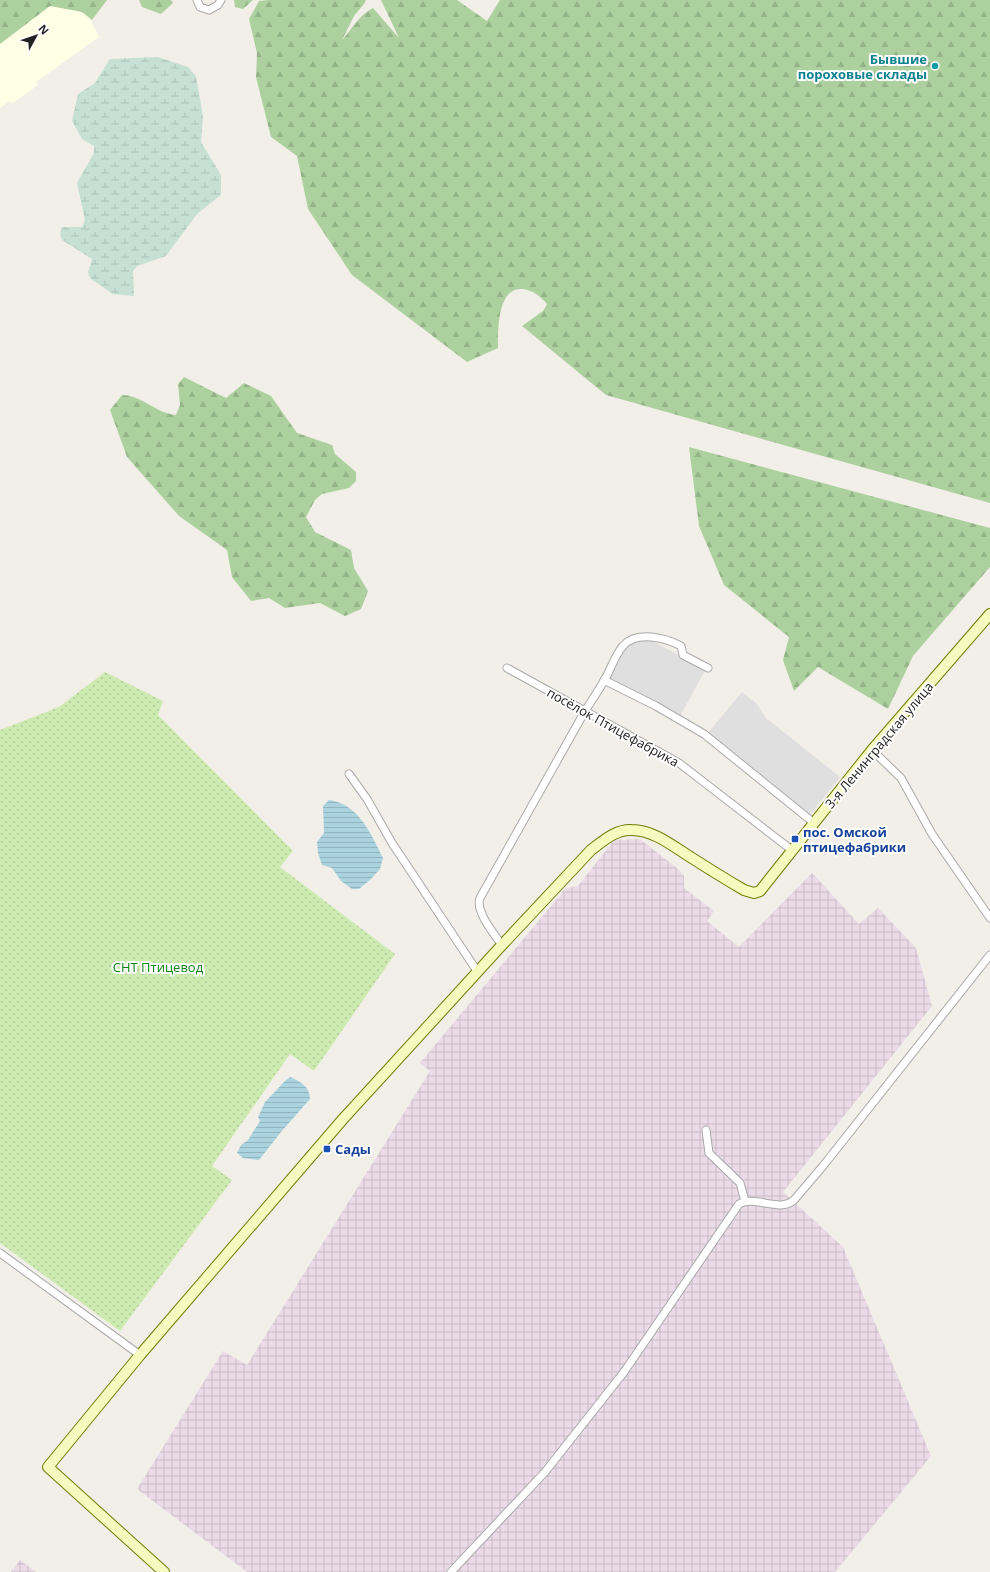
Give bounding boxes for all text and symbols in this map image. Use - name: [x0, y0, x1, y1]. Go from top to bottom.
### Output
- north arrow: [16, 16, 56, 56]
- text: N: [35, 21, 53, 38]
- place label: Бывшие пороховые склады: [798, 50, 927, 83]
- marker: Бывшие пороховые склады: [930, 61, 940, 71]
- street label: 3-я Ленинградская улица: [821, 678, 937, 812]
- street label: посёлок Птицефабрика: [544, 683, 682, 771]
- place label: пос. Омской птицефабрики: [803, 823, 906, 856]
- marker: пос. Омской птицефабрики: [790, 834, 800, 844]
- park label: СНТ Птицевод: [113, 958, 204, 976]
- place label: Сады: [335, 1140, 371, 1158]
- marker: Сады: [322, 1144, 332, 1154]

